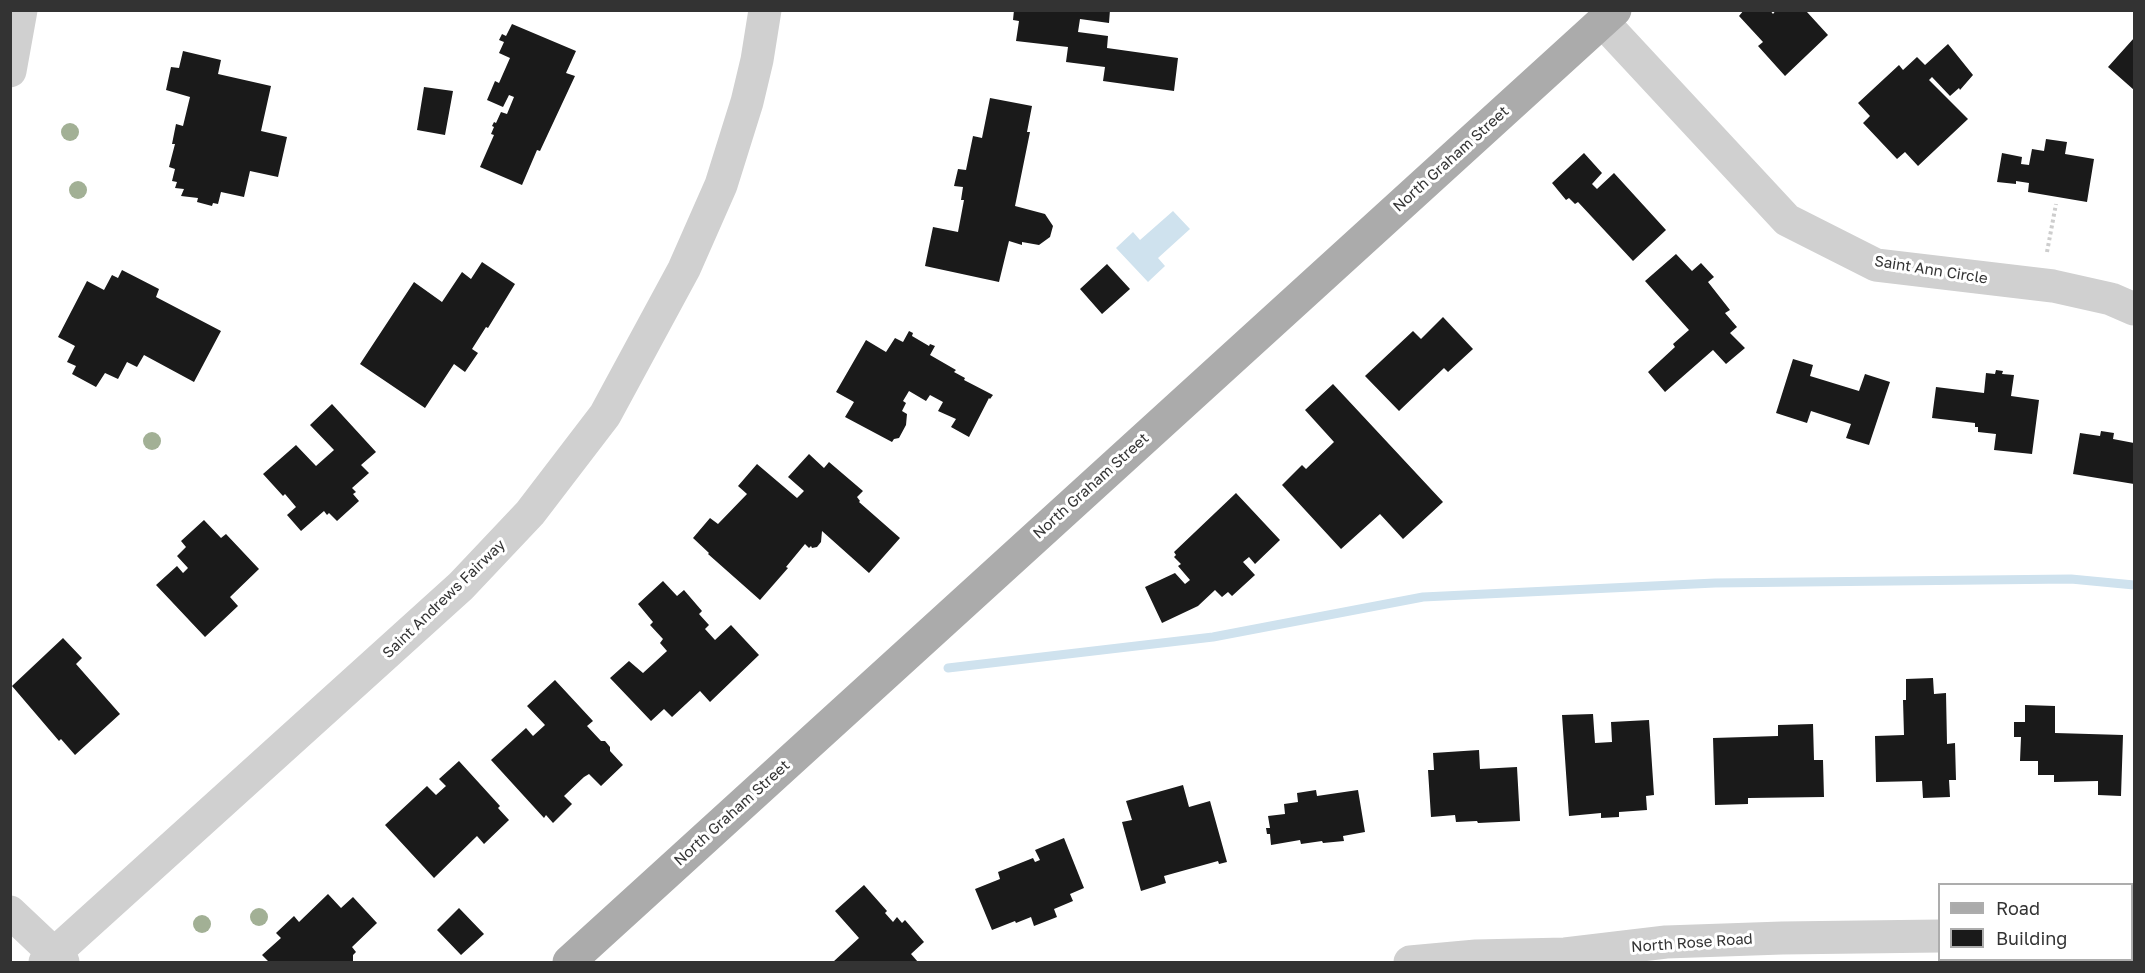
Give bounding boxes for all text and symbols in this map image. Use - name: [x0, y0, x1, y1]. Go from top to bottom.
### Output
- street label: North Graham Street: [1389, 102, 1513, 216]
- street label: Saint Ann Circle: [1873, 252, 1989, 288]
- street label: North Graham Street: [1029, 429, 1153, 543]
- street label: Saint Andrews Fairway: [379, 536, 509, 662]
- street label: North Graham Street: [670, 756, 794, 870]
- legend: [1938, 883, 2133, 961]
- text: Road: [1996, 897, 2040, 919]
- text: Building: [1996, 927, 2067, 949]
- street label: North Rose Road: [1631, 930, 1753, 956]

